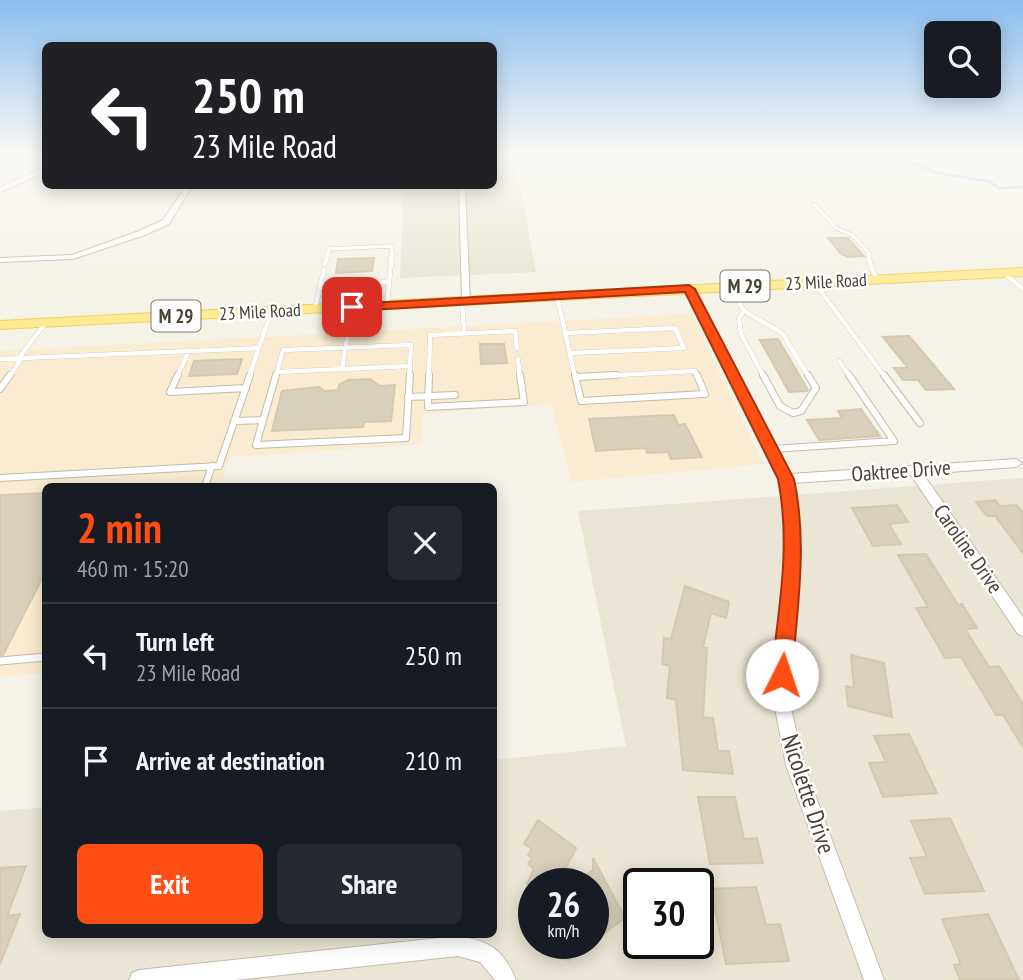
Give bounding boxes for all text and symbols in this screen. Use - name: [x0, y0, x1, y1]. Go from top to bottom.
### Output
- map controls: [924, 21, 1001, 98]
- button: search: [924, 21, 1001, 98]
- text: 250 m: [192, 63, 305, 127]
- icon: left: [77, 70, 168, 161]
- text: 23 Mile Road: [192, 125, 337, 167]
- street label: 23 Mile Road: [785, 268, 867, 295]
- road number: M 29: [720, 270, 770, 302]
- pin: [322, 277, 382, 337]
- icon: arrive: [333, 288, 371, 326]
- street label: 23 Mile Road: [219, 298, 301, 325]
- road number: M 29: [152, 300, 200, 332]
- street label: Oaktree Drive: [850, 454, 951, 487]
- street label: Caroline Drive: [928, 499, 1009, 598]
- text: 2 min: [77, 500, 162, 555]
- button: close: [388, 506, 462, 580]
- text: 460 m · 15:20: [77, 554, 189, 583]
- text: Turn left: [136, 625, 214, 658]
- icon: left: [77, 637, 115, 675]
- position arrow: [745, 638, 819, 712]
- text: 250 m: [404, 639, 462, 672]
- text: 23 Mile Road: [136, 658, 240, 687]
- street label: Nicolette Drive: [775, 730, 842, 857]
- icon: arrive: [77, 742, 115, 780]
- text: Arrive at destination: [136, 744, 325, 777]
- text: 210 m: [404, 744, 462, 777]
- button: Exit: [77, 844, 263, 924]
- button: Share: [277, 844, 462, 924]
- speed limit sign: 30: [623, 868, 714, 959]
- text: 26: [547, 881, 580, 927]
- text: km/h: [548, 919, 579, 942]

